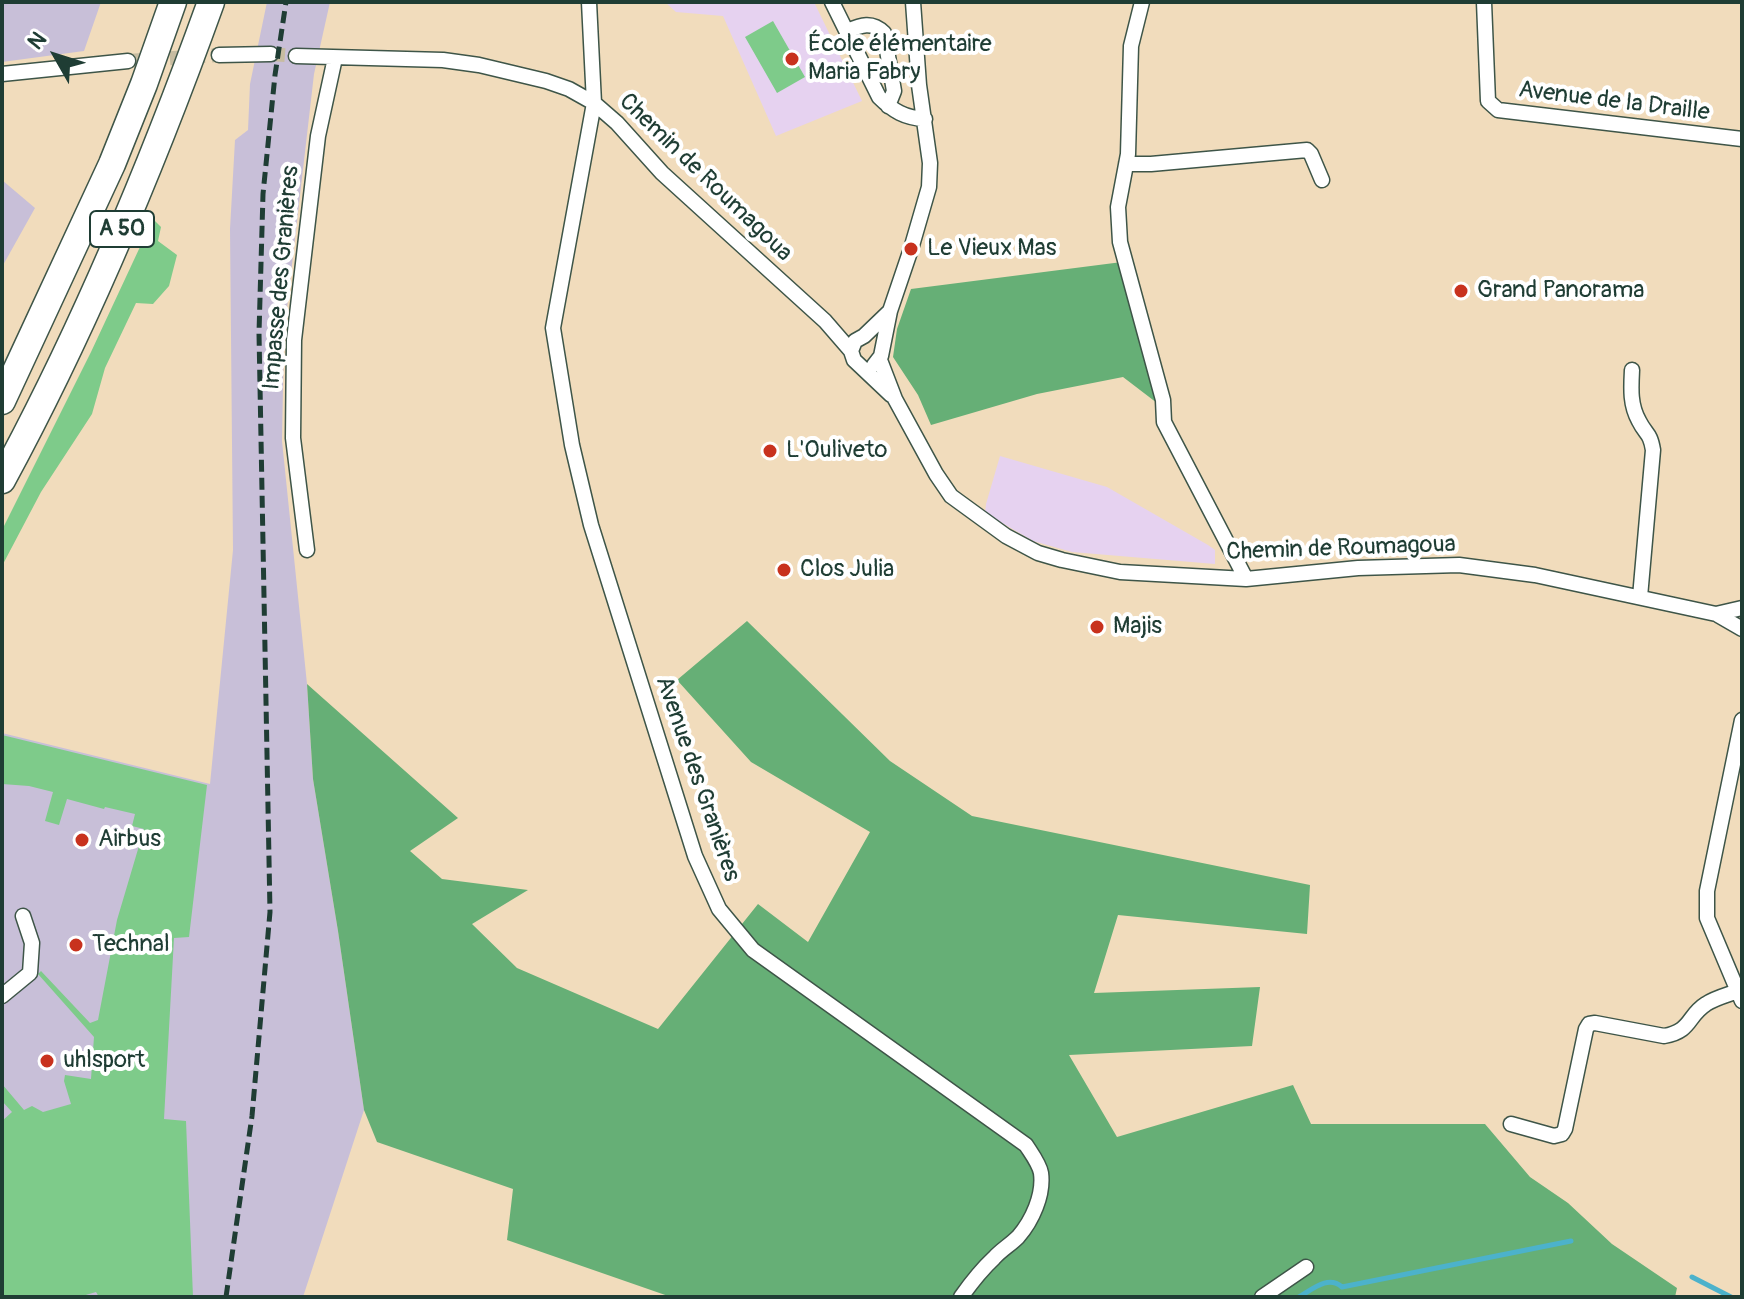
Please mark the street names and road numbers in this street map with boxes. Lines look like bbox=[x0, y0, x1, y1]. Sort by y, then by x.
street label: Avenue de la Draille bbox=[1517, 76, 1711, 128]
street label: Chemin de Roumagoua bbox=[612, 88, 798, 268]
street label: Impasse des Granières bbox=[258, 165, 306, 391]
road number: A 50 bbox=[90, 211, 154, 247]
street label: Chemin de Roumagoua bbox=[1226, 531, 1456, 567]
street label: Avenue des Granières bbox=[648, 673, 746, 885]

